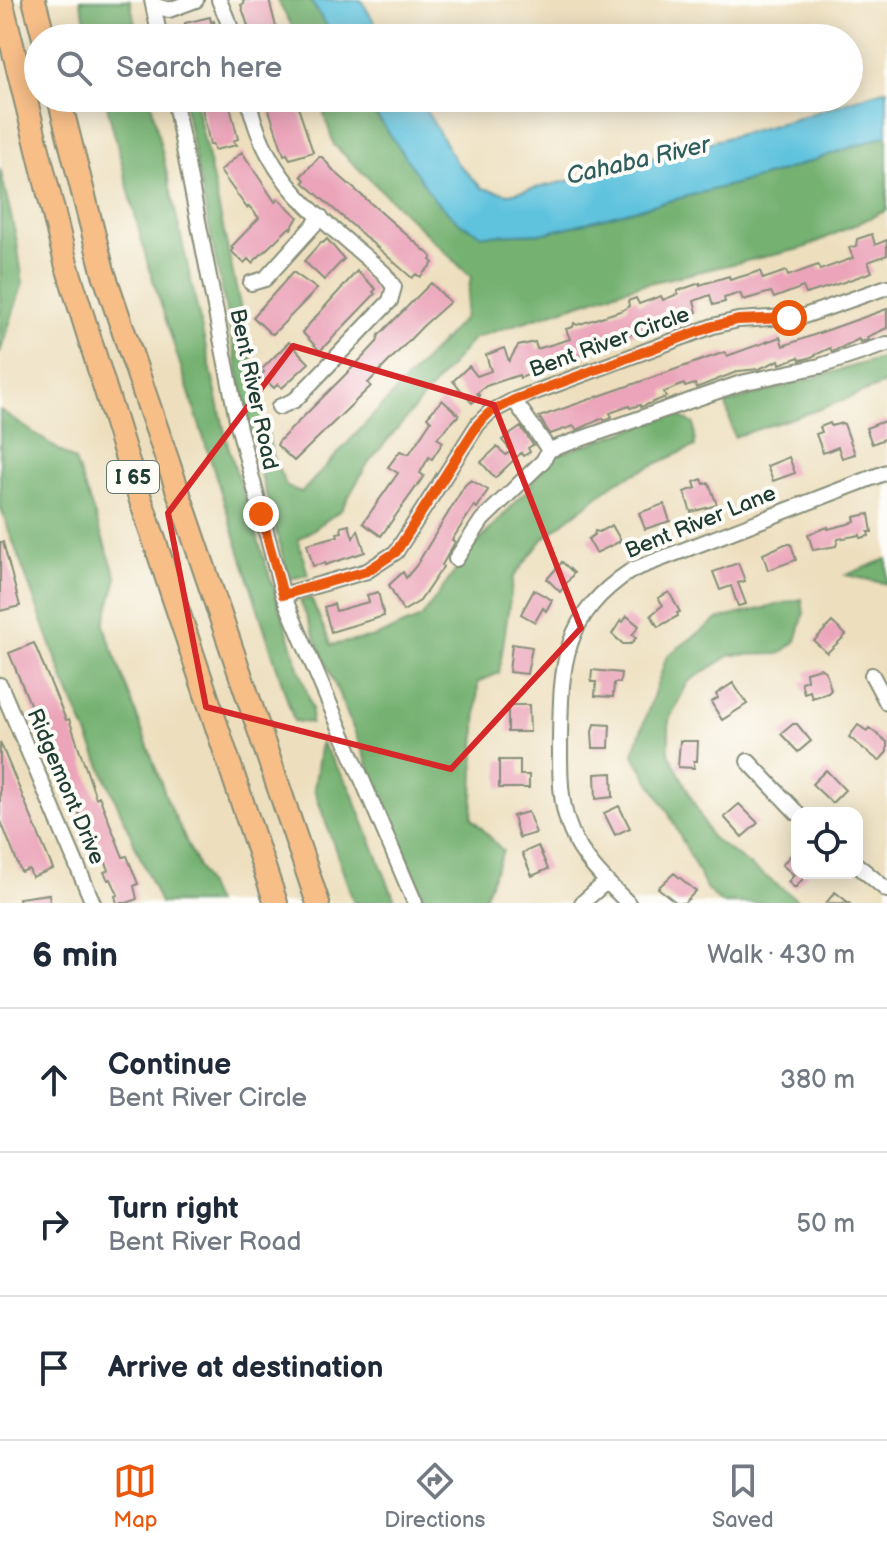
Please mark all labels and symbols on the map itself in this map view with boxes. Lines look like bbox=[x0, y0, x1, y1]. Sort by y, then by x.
water label: Cahaba River bbox=[564, 129, 715, 191]
route start bbox=[771, 300, 807, 336]
street label: Bent River Circle bbox=[526, 301, 693, 384]
street label: Bent River Road bbox=[223, 306, 284, 472]
road number: I 65 bbox=[107, 461, 159, 493]
street label: Bent River Lane bbox=[621, 480, 780, 565]
route end bbox=[243, 496, 279, 532]
street label: Ridgemont Drive bbox=[21, 705, 111, 869]

